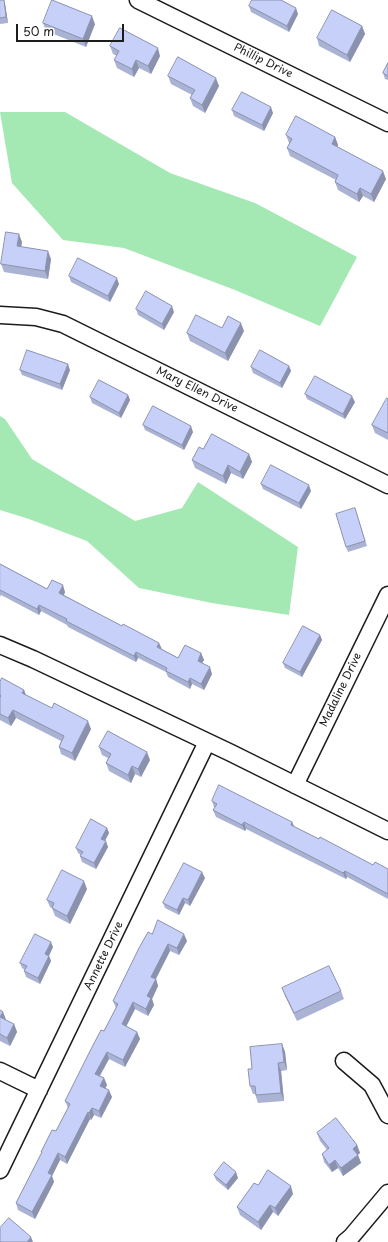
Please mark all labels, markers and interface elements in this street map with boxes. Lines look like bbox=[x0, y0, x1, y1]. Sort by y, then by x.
scale bar bbox=[18, 16, 126, 42]
text: 50 m bbox=[23, 22, 54, 40]
street label: Phillip Drive bbox=[231, 41, 295, 81]
street label: Mary Ellen Drive bbox=[154, 365, 240, 415]
street label: Madaline Drive bbox=[317, 651, 365, 729]
street label: Annette Drive bbox=[82, 920, 126, 992]

